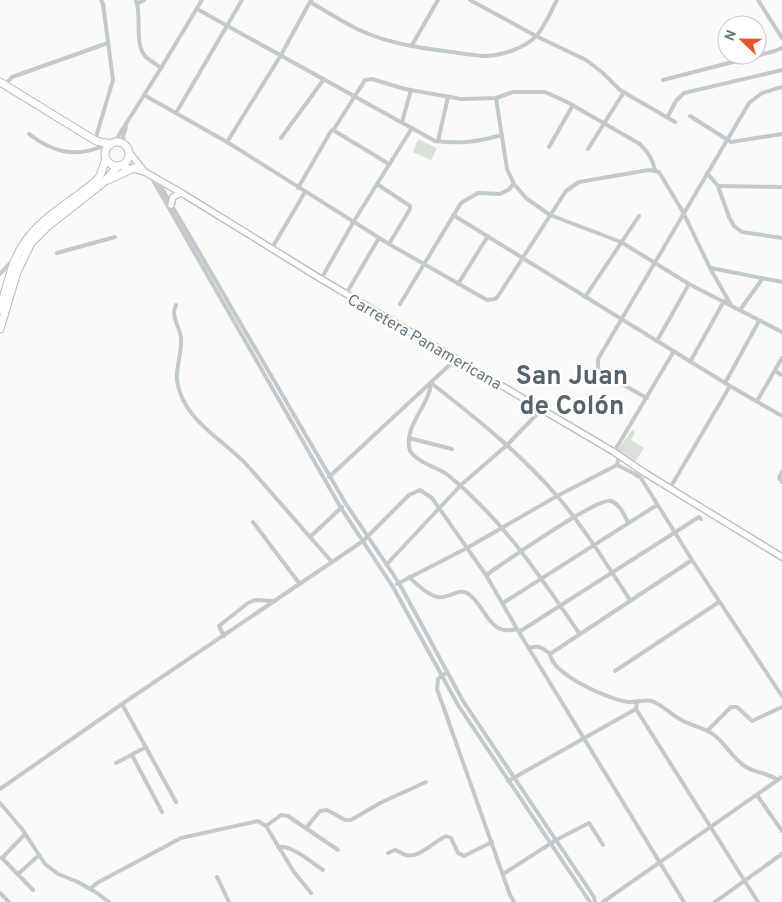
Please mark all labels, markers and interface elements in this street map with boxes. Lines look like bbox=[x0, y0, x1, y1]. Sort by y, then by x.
north arrow bbox=[717, 15, 767, 65]
text: N bbox=[722, 28, 741, 44]
street label: Carretera Panamericana bbox=[343, 290, 505, 395]
district label: San Juan de Colón bbox=[516, 361, 628, 424]

